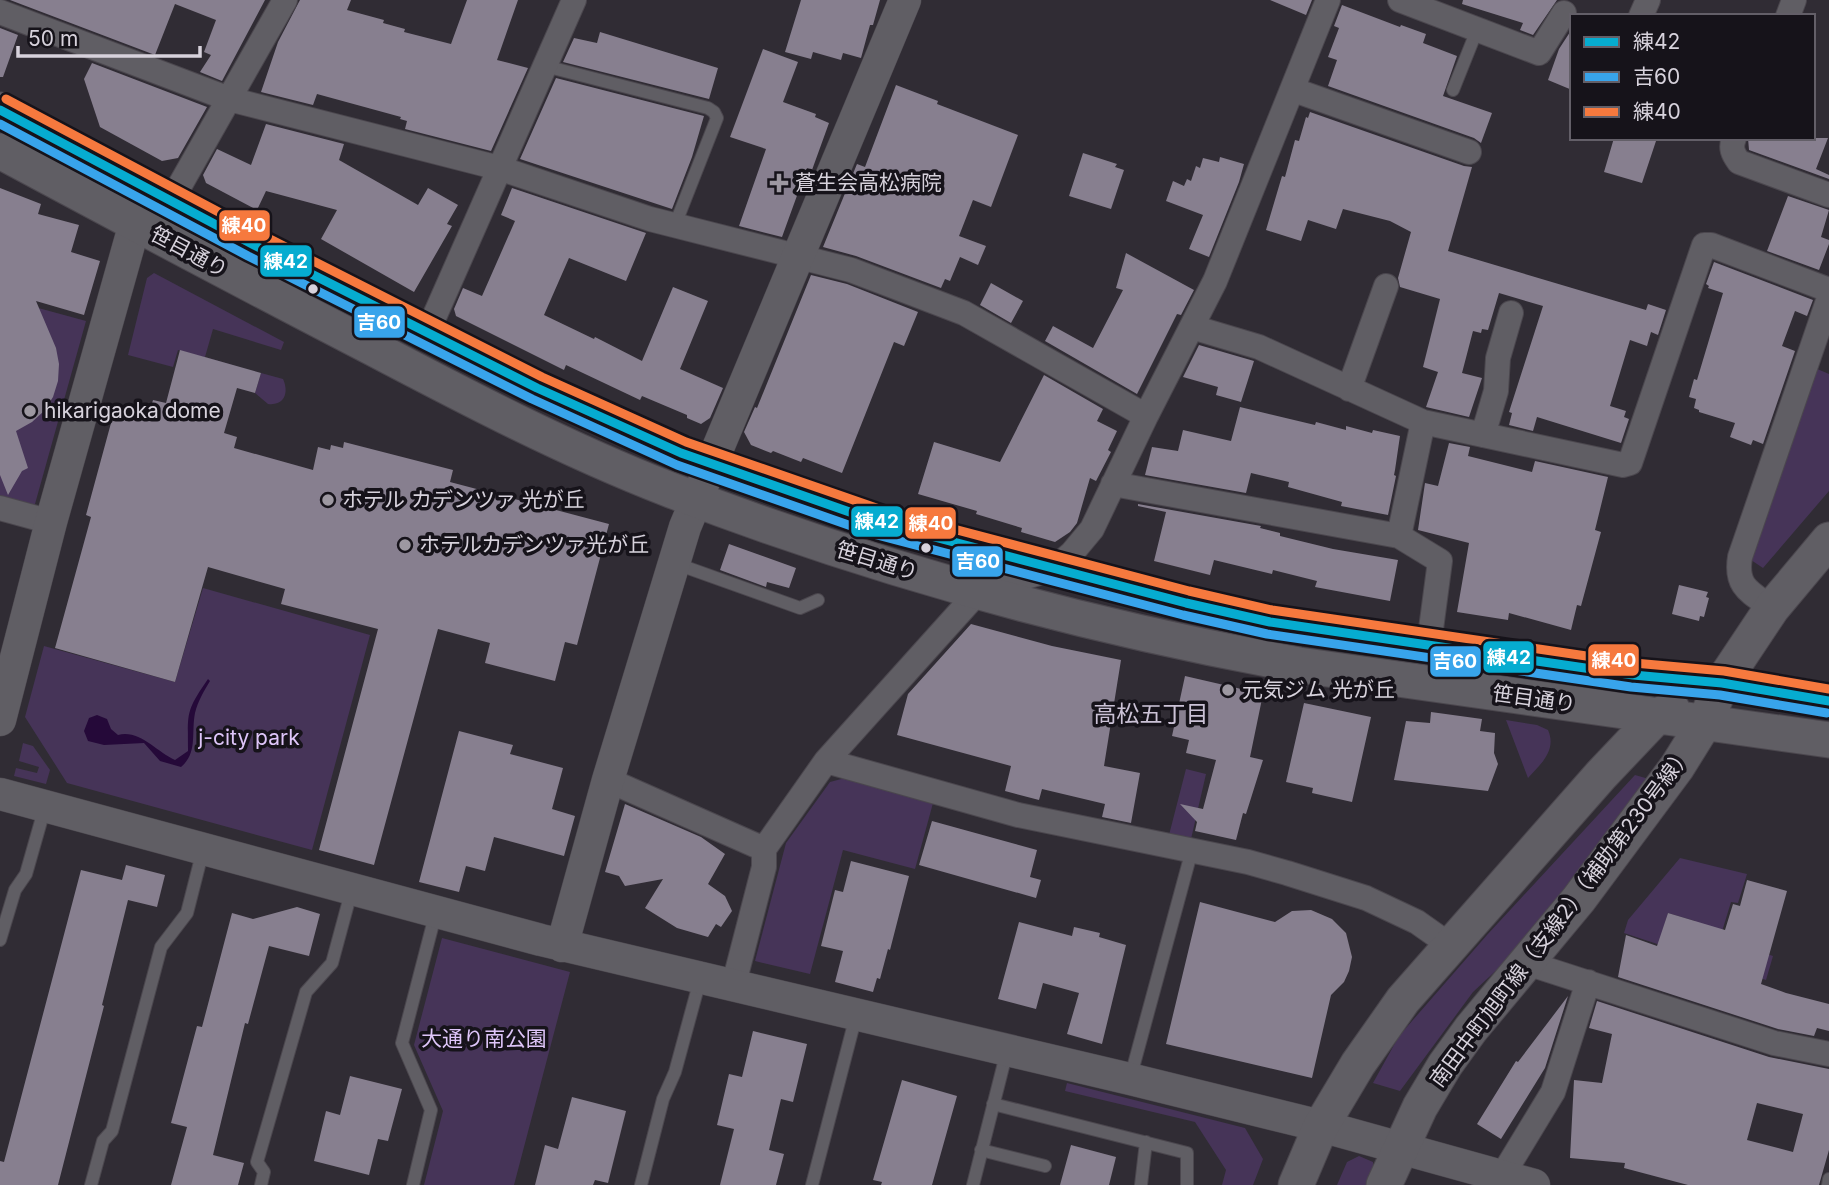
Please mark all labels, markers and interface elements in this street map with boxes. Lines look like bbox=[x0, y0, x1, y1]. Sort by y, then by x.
scale bar bbox=[18, 14, 200, 58]
legend bbox=[1570, 14, 1815, 140]
text: 50 m bbox=[28, 26, 78, 51]
text: 練42 bbox=[1633, 29, 1680, 54]
text: 吉60 bbox=[1633, 64, 1680, 89]
text: 練40 bbox=[1633, 99, 1681, 124]
place label: 蒼生会高松病院 bbox=[795, 170, 942, 195]
marker: 蒼生会高松病院 bbox=[769, 173, 789, 193]
line badge: 練40 bbox=[218, 209, 271, 242]
text: 練40 bbox=[222, 214, 266, 237]
street label: 笹目通り bbox=[146, 221, 232, 282]
line badge: 練42 bbox=[259, 244, 313, 278]
text: 練42 bbox=[264, 250, 308, 273]
unlabelled marker bbox=[306, 282, 320, 296]
line badge: 吉60 bbox=[353, 305, 406, 339]
text: 吉60 bbox=[357, 311, 401, 334]
place label: hikarigaoka dome bbox=[44, 398, 221, 423]
marker: hikarigaoka dome bbox=[22, 403, 38, 419]
place label: ホテル カデンツァ 光が丘 bbox=[342, 487, 585, 512]
marker: ホテル カデンツァ 光が丘 bbox=[320, 492, 336, 508]
line badge: 練42 bbox=[850, 505, 904, 538]
line badge: 練40 bbox=[904, 506, 957, 540]
text: 練42 bbox=[855, 510, 899, 533]
text: 練40 bbox=[909, 512, 953, 535]
place label: ホテルカデンツァ光が丘 bbox=[419, 532, 649, 557]
street label: 笹目通り bbox=[833, 536, 921, 585]
marker: ホテルカデンツァ光が丘 bbox=[397, 537, 413, 553]
unlabelled marker bbox=[919, 541, 933, 555]
line badge: 吉60 bbox=[951, 545, 1004, 578]
text: 吉60 bbox=[956, 550, 1000, 573]
line badge: 練42 bbox=[1482, 640, 1535, 674]
line badge: 練40 bbox=[1587, 643, 1640, 677]
line badge: 吉60 bbox=[1429, 645, 1482, 678]
text: 練42 bbox=[1487, 646, 1531, 669]
text: 練40 bbox=[1592, 649, 1636, 672]
text: 吉60 bbox=[1433, 650, 1477, 673]
place label: 元気ジム 光が丘 bbox=[1242, 677, 1395, 702]
street label: 笹目通り bbox=[1491, 680, 1577, 717]
marker: 元気ジム 光が丘 bbox=[1220, 682, 1236, 698]
district label: 高松五丁目 bbox=[1094, 700, 1209, 728]
park label: j-city park bbox=[197, 725, 300, 750]
street label: 南田中町旭町線（支線2）（補助第230号線） bbox=[1424, 742, 1697, 1092]
park label: 大通り南公園 bbox=[421, 1026, 547, 1051]

